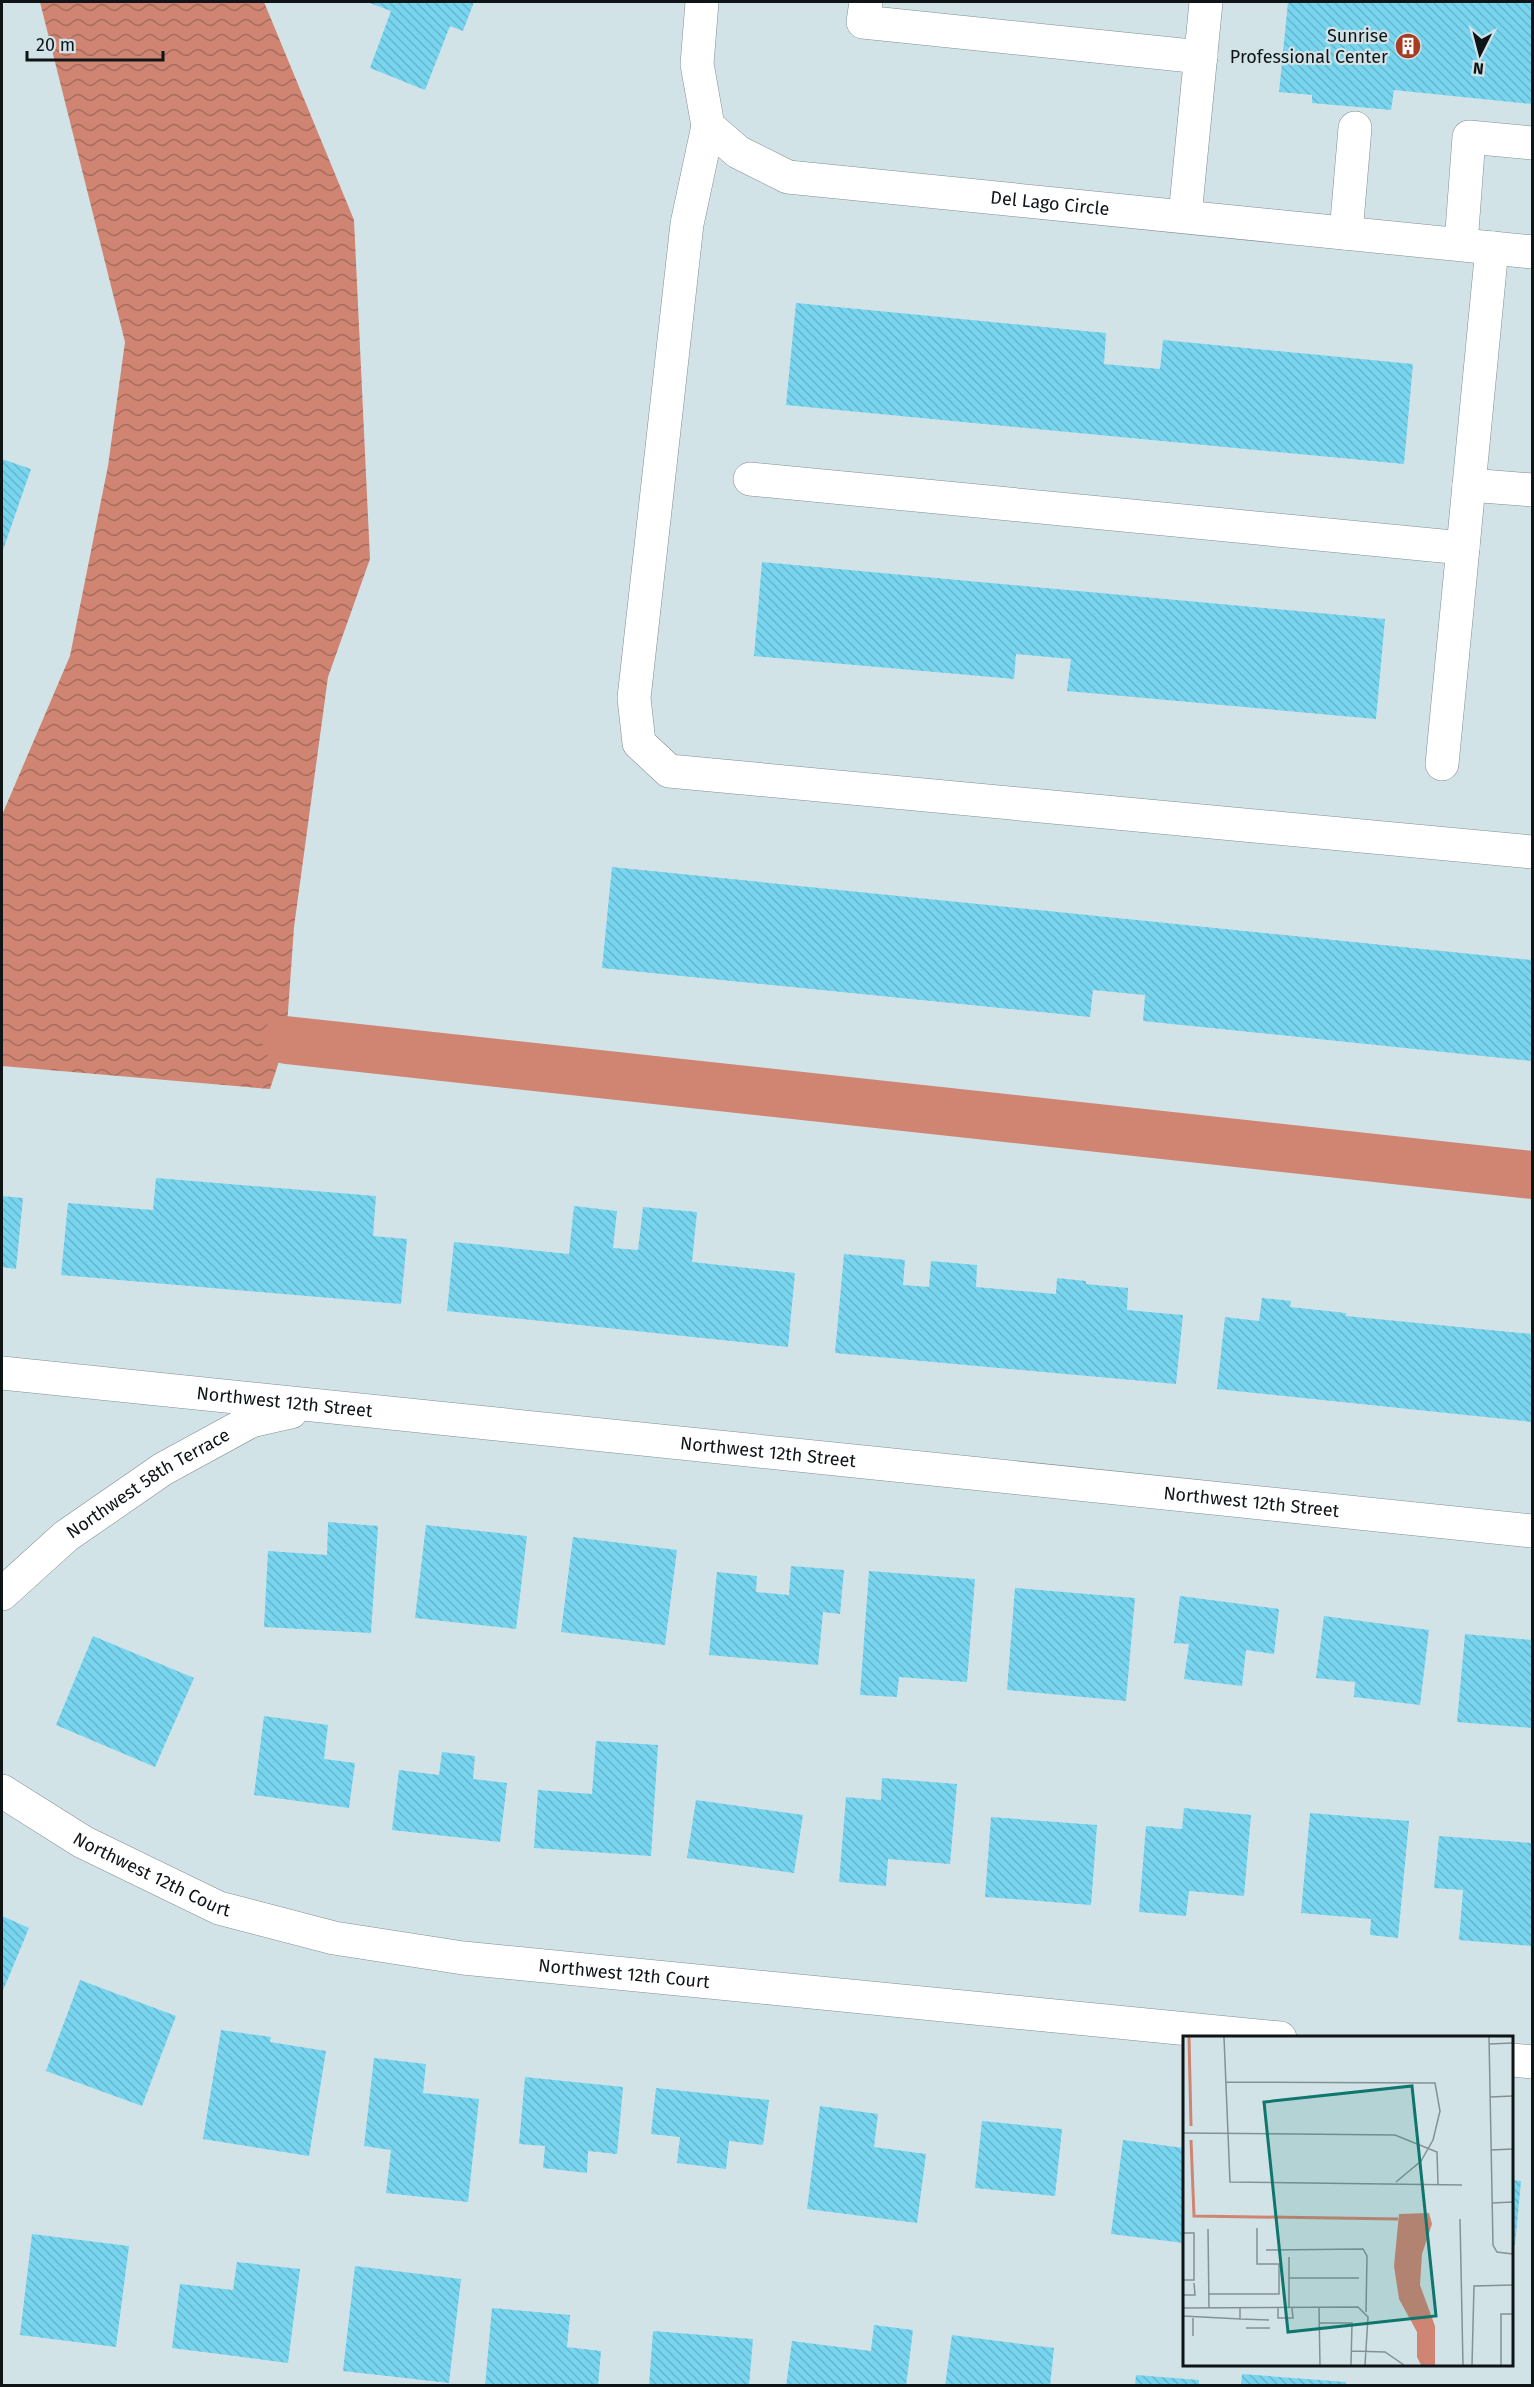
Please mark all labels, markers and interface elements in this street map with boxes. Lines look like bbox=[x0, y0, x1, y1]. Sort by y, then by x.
scale bar bbox=[27, 24, 164, 62]
north arrow bbox=[1450, 24, 1510, 84]
place label: Sunrise Professional Center bbox=[1230, 25, 1388, 68]
building icon: Sunrise Professional Center bbox=[1393, 31, 1423, 61]
text: 20 m bbox=[36, 34, 75, 56]
text: N bbox=[1472, 58, 1485, 78]
street label: Del Lago Circle bbox=[989, 186, 1110, 220]
street label: Northwest 12th Street bbox=[196, 1382, 374, 1422]
street label: Northwest 58th Terrace bbox=[62, 1424, 234, 1543]
street label: Northwest 12th Street bbox=[679, 1432, 857, 1472]
street label: Northwest 12th Street bbox=[1162, 1482, 1341, 1522]
street label: Northwest 12th Court bbox=[69, 1828, 233, 1922]
street label: Northwest 12th Court bbox=[537, 1954, 711, 1993]
inset map bbox=[1183, 2036, 1513, 2366]

